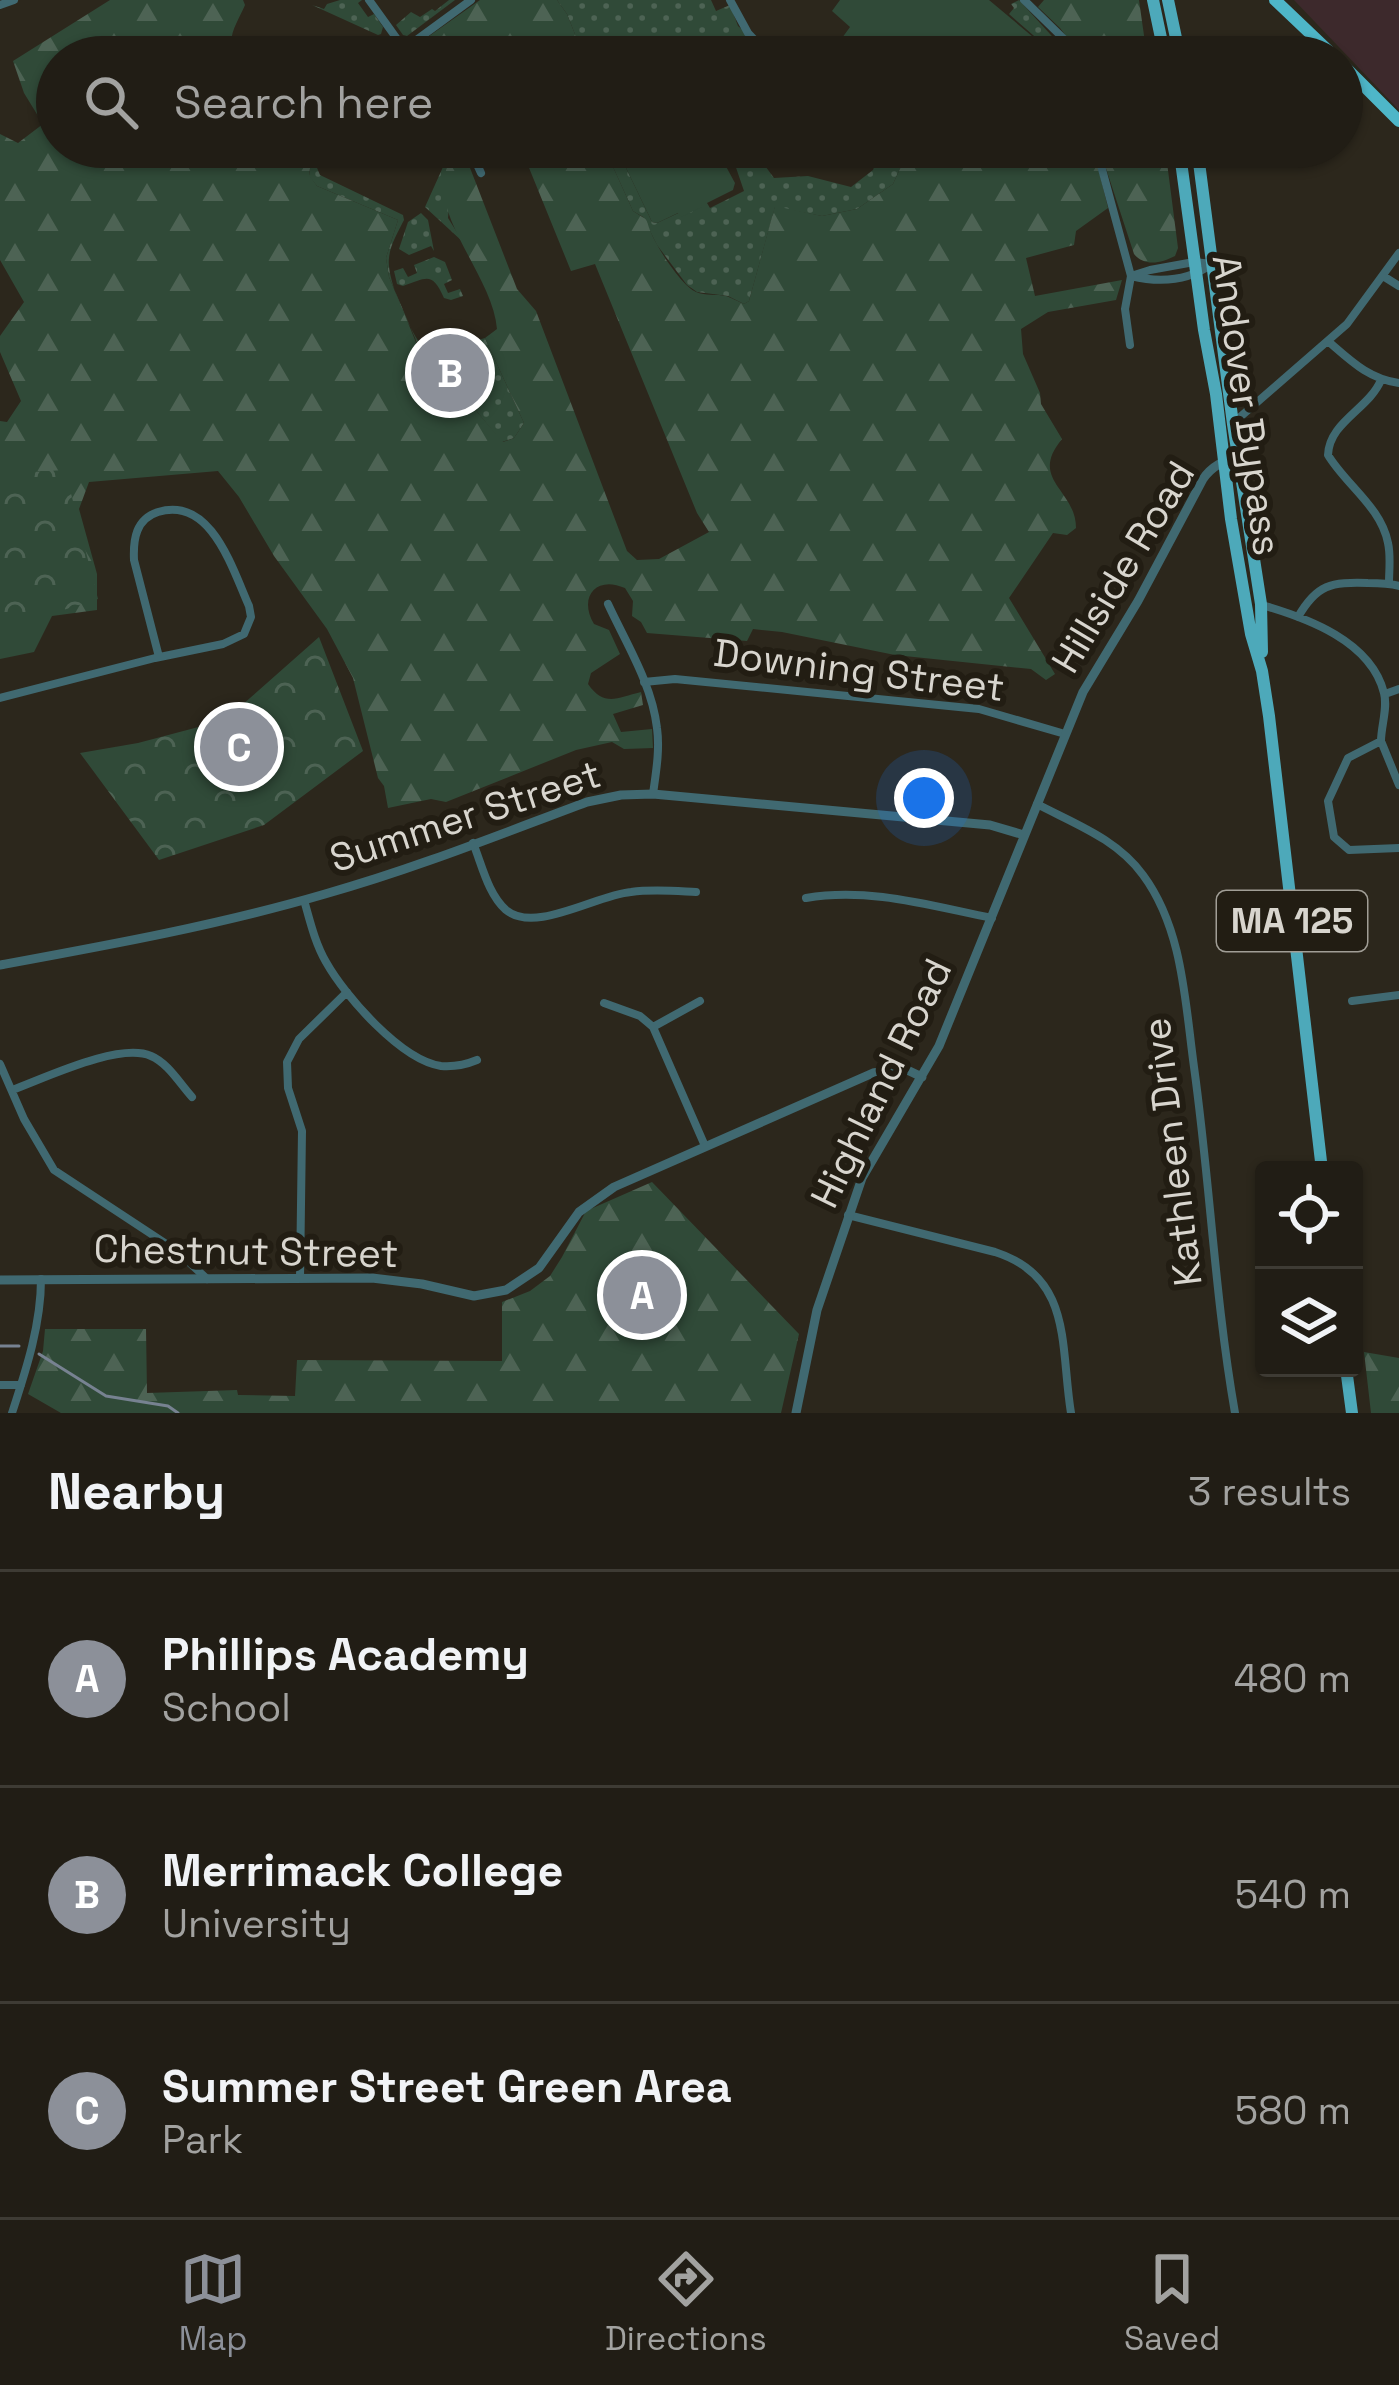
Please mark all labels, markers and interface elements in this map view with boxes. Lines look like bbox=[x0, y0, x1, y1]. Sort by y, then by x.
search box bbox=[36, 36, 1363, 168]
icon: search bbox=[78, 69, 144, 135]
text: Search here bbox=[174, 74, 433, 131]
street label: Andover Bypass bbox=[1202, 252, 1292, 558]
pin: B bbox=[411, 328, 489, 418]
street label: Hillside Road bbox=[1041, 452, 1205, 682]
street label: Downing Street bbox=[711, 628, 1007, 712]
pin: C bbox=[200, 702, 278, 792]
street label: Summer Street bbox=[323, 749, 607, 883]
your location bbox=[894, 768, 954, 828]
road number: MA 125 bbox=[1217, 891, 1367, 951]
street label: Highland Road bbox=[800, 951, 962, 1215]
street label: Kathleen Drive bbox=[1131, 1015, 1213, 1289]
map controls bbox=[1255, 1161, 1363, 1377]
button: locate bbox=[1255, 1161, 1363, 1269]
street label: Chestnut Street bbox=[93, 1224, 399, 1278]
pin: A bbox=[603, 1250, 681, 1340]
button: layers bbox=[1255, 1269, 1363, 1377]
text: Nearby bbox=[48, 1459, 225, 1524]
text: 3 results bbox=[1188, 1467, 1351, 1516]
text: Phillips Academy bbox=[162, 1626, 529, 1683]
text: A bbox=[75, 1654, 99, 1703]
text: 480 m bbox=[1234, 1654, 1351, 1703]
text: School bbox=[162, 1683, 291, 1732]
text: Merrimack College bbox=[162, 1842, 564, 1899]
text: B bbox=[74, 1870, 100, 1919]
text: 540 m bbox=[1235, 1870, 1351, 1919]
text: University bbox=[162, 1899, 351, 1948]
text: Summer Street Green Area bbox=[162, 2058, 732, 2115]
text: C bbox=[74, 2086, 100, 2135]
text: 580 m bbox=[1235, 2086, 1351, 2135]
text: Park bbox=[162, 2115, 243, 2164]
tab: Map bbox=[179, 2246, 247, 2360]
tab: Directions bbox=[605, 2246, 767, 2360]
tab: Saved bbox=[1124, 2246, 1220, 2360]

